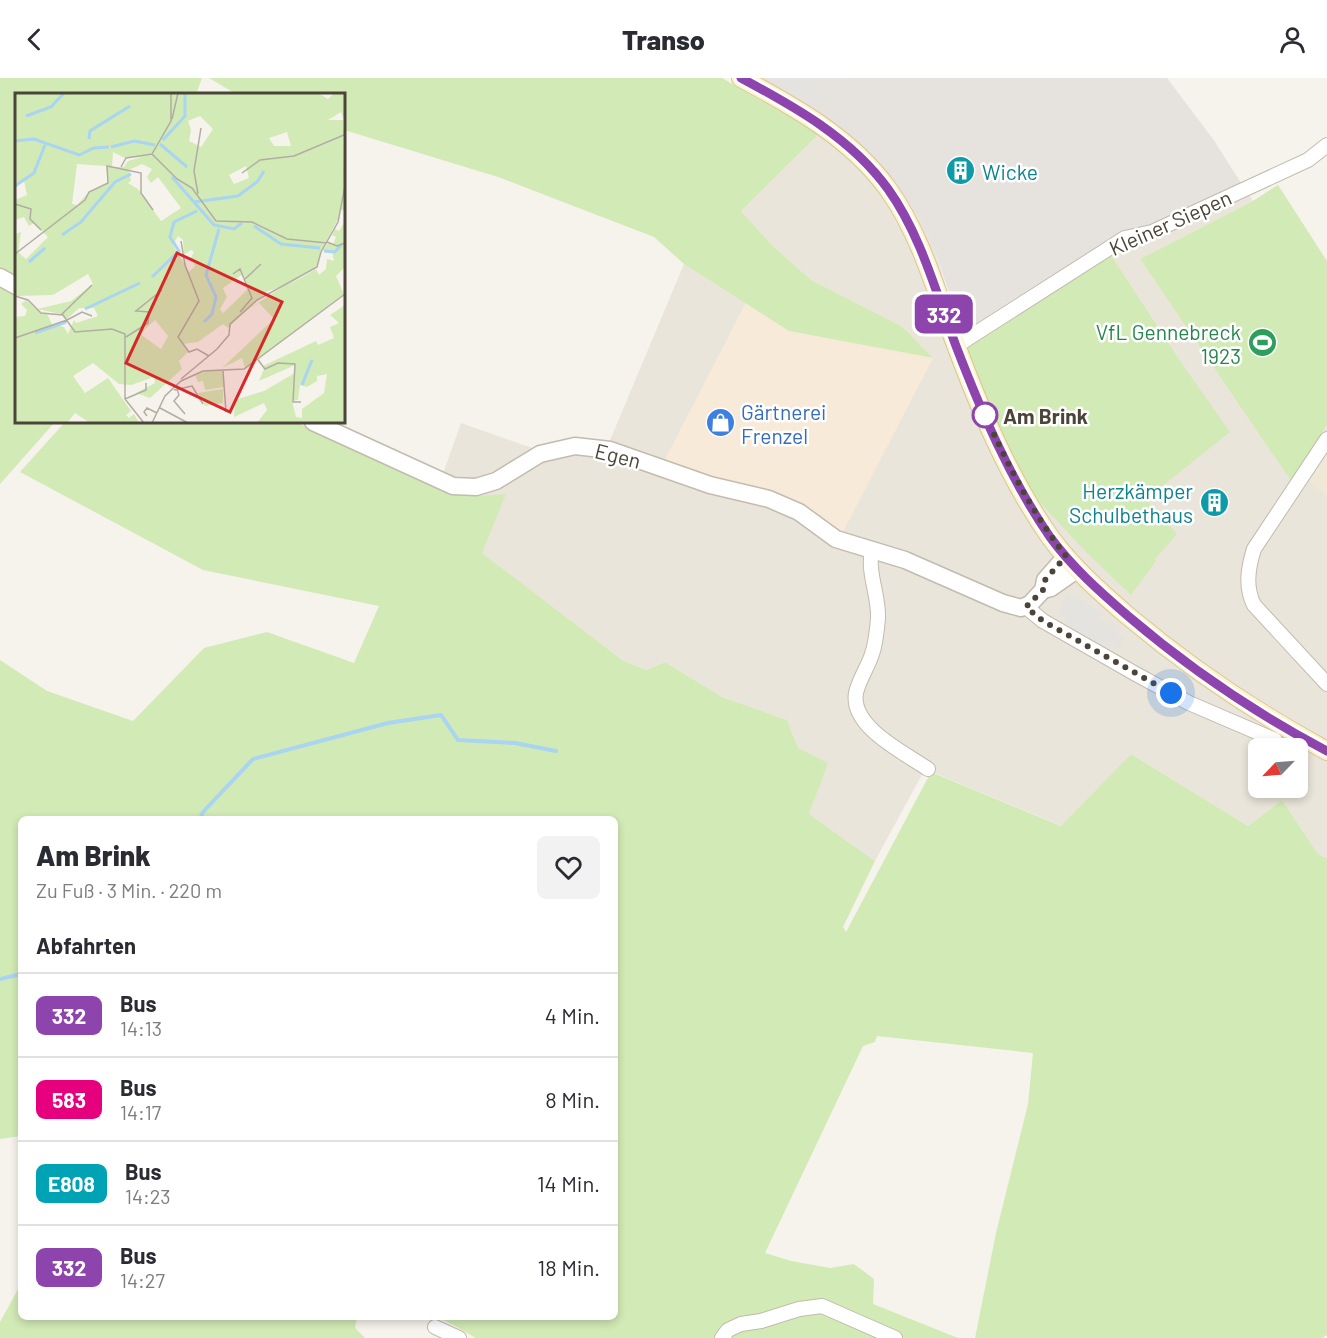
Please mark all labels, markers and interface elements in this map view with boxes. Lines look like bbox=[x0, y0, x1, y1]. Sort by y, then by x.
icon: back bbox=[18, 23, 51, 56]
text: Transo bbox=[622, 23, 705, 55]
icon: person bbox=[1276, 23, 1309, 56]
inset map bbox=[15, 93, 345, 423]
building icon: Wicke bbox=[945, 155, 977, 187]
place label: Wicke bbox=[982, 159, 1038, 184]
street label: Kleiner Siepen bbox=[1105, 184, 1235, 260]
line badge: 332 bbox=[910, 294, 978, 334]
text: 332 bbox=[927, 302, 961, 327]
place label: VfL Gennebreck 1923 bbox=[1096, 319, 1241, 368]
sports icon: VfL Gennebreck 1923 bbox=[1246, 327, 1278, 359]
place label: Gärtnerei Frenzel bbox=[741, 399, 826, 448]
marker: Am Brink bbox=[972, 402, 998, 428]
place label: Am Brink bbox=[1003, 403, 1088, 428]
shop icon: Gärtnerei Frenzel bbox=[704, 407, 736, 439]
street label: Egen bbox=[592, 437, 644, 473]
place label: Herzkämper Schulbethaus bbox=[1069, 478, 1193, 527]
building icon: Herzkämper Schulbethaus bbox=[1198, 486, 1230, 518]
your location bbox=[1156, 678, 1186, 708]
north arrow bbox=[1248, 738, 1308, 798]
map controls bbox=[1248, 738, 1308, 798]
button: heart bbox=[537, 836, 600, 899]
text: Am Brink bbox=[36, 838, 151, 872]
text: Zu Fuß · 3 Min. · 220 m bbox=[36, 878, 222, 902]
text: Abfahrten bbox=[36, 932, 136, 958]
text: Bus bbox=[120, 990, 157, 1016]
text: 4 Min. bbox=[545, 1002, 600, 1028]
text: 332 bbox=[52, 1003, 86, 1028]
text: 14:13 bbox=[120, 1016, 162, 1040]
text: Bus bbox=[120, 1074, 157, 1100]
text: 8 Min. bbox=[545, 1086, 600, 1112]
text: 583 bbox=[52, 1087, 86, 1112]
text: 14:17 bbox=[120, 1100, 161, 1124]
text: Bus bbox=[125, 1158, 162, 1184]
text: 14 Min. bbox=[537, 1170, 600, 1196]
text: E808 bbox=[48, 1171, 95, 1196]
text: 14:23 bbox=[125, 1184, 171, 1208]
text: Bus bbox=[120, 1242, 157, 1268]
text: 18 Min. bbox=[538, 1254, 600, 1280]
text: 332 bbox=[52, 1255, 86, 1280]
text: 14:27 bbox=[120, 1268, 165, 1292]

